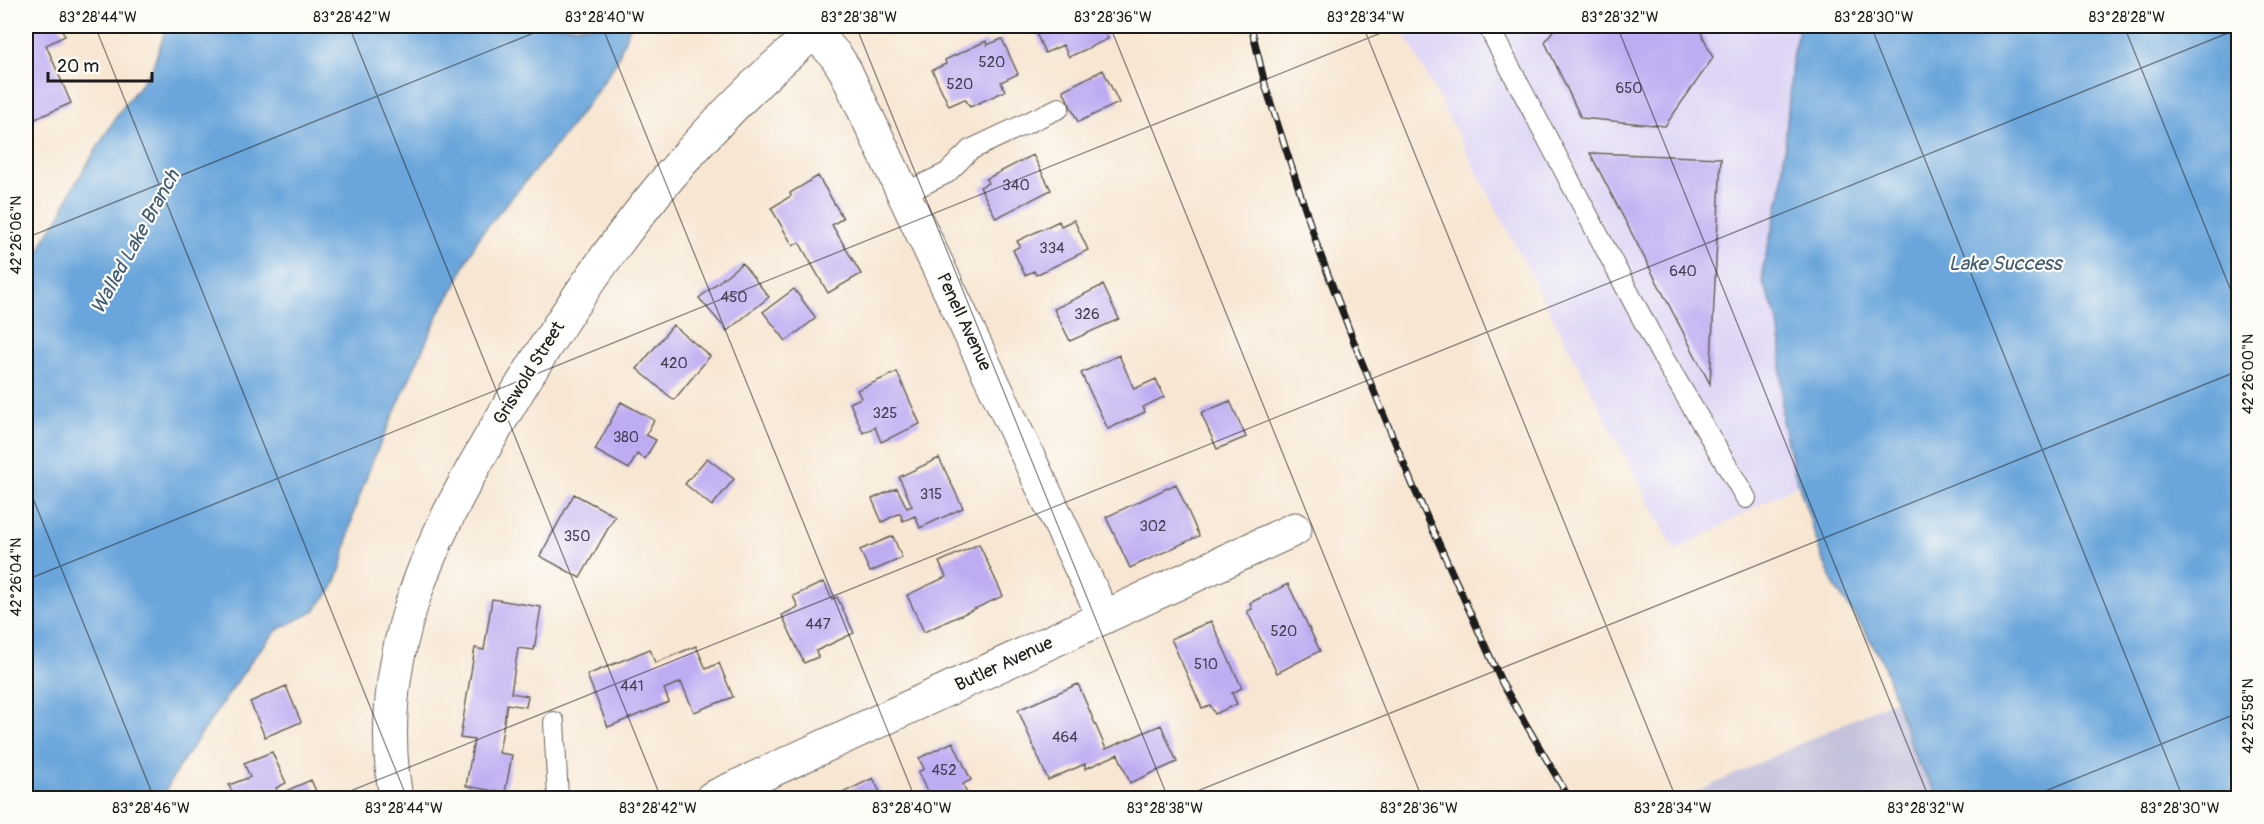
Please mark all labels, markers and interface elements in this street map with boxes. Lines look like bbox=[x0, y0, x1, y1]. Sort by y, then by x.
text: 83°28'44"W bbox=[59, 8, 137, 27]
text: 83°28'42"W bbox=[313, 8, 391, 27]
text: 83°28'40"W bbox=[565, 8, 645, 27]
text: 83°28'38"W bbox=[821, 8, 897, 27]
text: 83°28'36"W bbox=[1074, 8, 1152, 27]
text: 83°28'34"W bbox=[1327, 8, 1405, 27]
text: 83°28'32"W bbox=[1581, 8, 1659, 27]
text: 83°28'30"W bbox=[1835, 8, 1914, 27]
text: 83°28'28"W bbox=[2089, 8, 2165, 27]
scale bar bbox=[48, 45, 152, 83]
house number: 520 bbox=[979, 53, 1005, 72]
text: 20 m bbox=[57, 55, 99, 78]
house number: 520 bbox=[947, 75, 973, 94]
house number: 650 bbox=[1615, 79, 1643, 98]
water label: Walled Lake Branch bbox=[85, 164, 186, 318]
house number: 340 bbox=[1002, 176, 1030, 195]
text: 42°26'06"N bbox=[7, 196, 26, 274]
house number: 334 bbox=[1039, 239, 1065, 258]
water label: Lake Success bbox=[1949, 251, 2064, 276]
house number: 640 bbox=[1669, 262, 1697, 281]
street label: Penell Avenue bbox=[931, 269, 997, 375]
house number: 450 bbox=[720, 288, 748, 307]
house number: 326 bbox=[1074, 305, 1100, 324]
street label: Griswold Street bbox=[488, 317, 570, 429]
text: 42°26'00"N bbox=[2239, 334, 2258, 414]
house number: 420 bbox=[660, 354, 688, 373]
house number: 325 bbox=[873, 404, 897, 423]
house number: 380 bbox=[613, 428, 639, 447]
house number: 315 bbox=[920, 485, 942, 504]
house number: 302 bbox=[1139, 517, 1167, 536]
house number: 350 bbox=[564, 527, 590, 546]
text: 42°26'04"N bbox=[7, 538, 26, 616]
house number: 447 bbox=[805, 615, 831, 634]
house number: 520 bbox=[1271, 622, 1297, 641]
street label: Butler Avenue bbox=[951, 631, 1057, 697]
house number: 510 bbox=[1194, 655, 1218, 674]
house number: 441 bbox=[620, 677, 644, 696]
text: 42°25'58"N bbox=[2239, 678, 2258, 754]
house number: 464 bbox=[1052, 728, 1078, 747]
house number: 452 bbox=[931, 761, 957, 780]
text: 83°28'46"W bbox=[112, 799, 190, 818]
text: 83°28'44"W bbox=[365, 799, 443, 818]
text: 83°28'42"W bbox=[619, 799, 697, 818]
text: 83°28'40"W bbox=[872, 799, 952, 818]
text: 83°28'38"W bbox=[1127, 799, 1203, 818]
text: 83°28'36"W bbox=[1380, 799, 1458, 818]
text: 83°28'34"W bbox=[1634, 799, 1712, 818]
text: 83°28'32"W bbox=[1887, 799, 1965, 818]
text: 83°28'30"W bbox=[2141, 799, 2220, 818]

